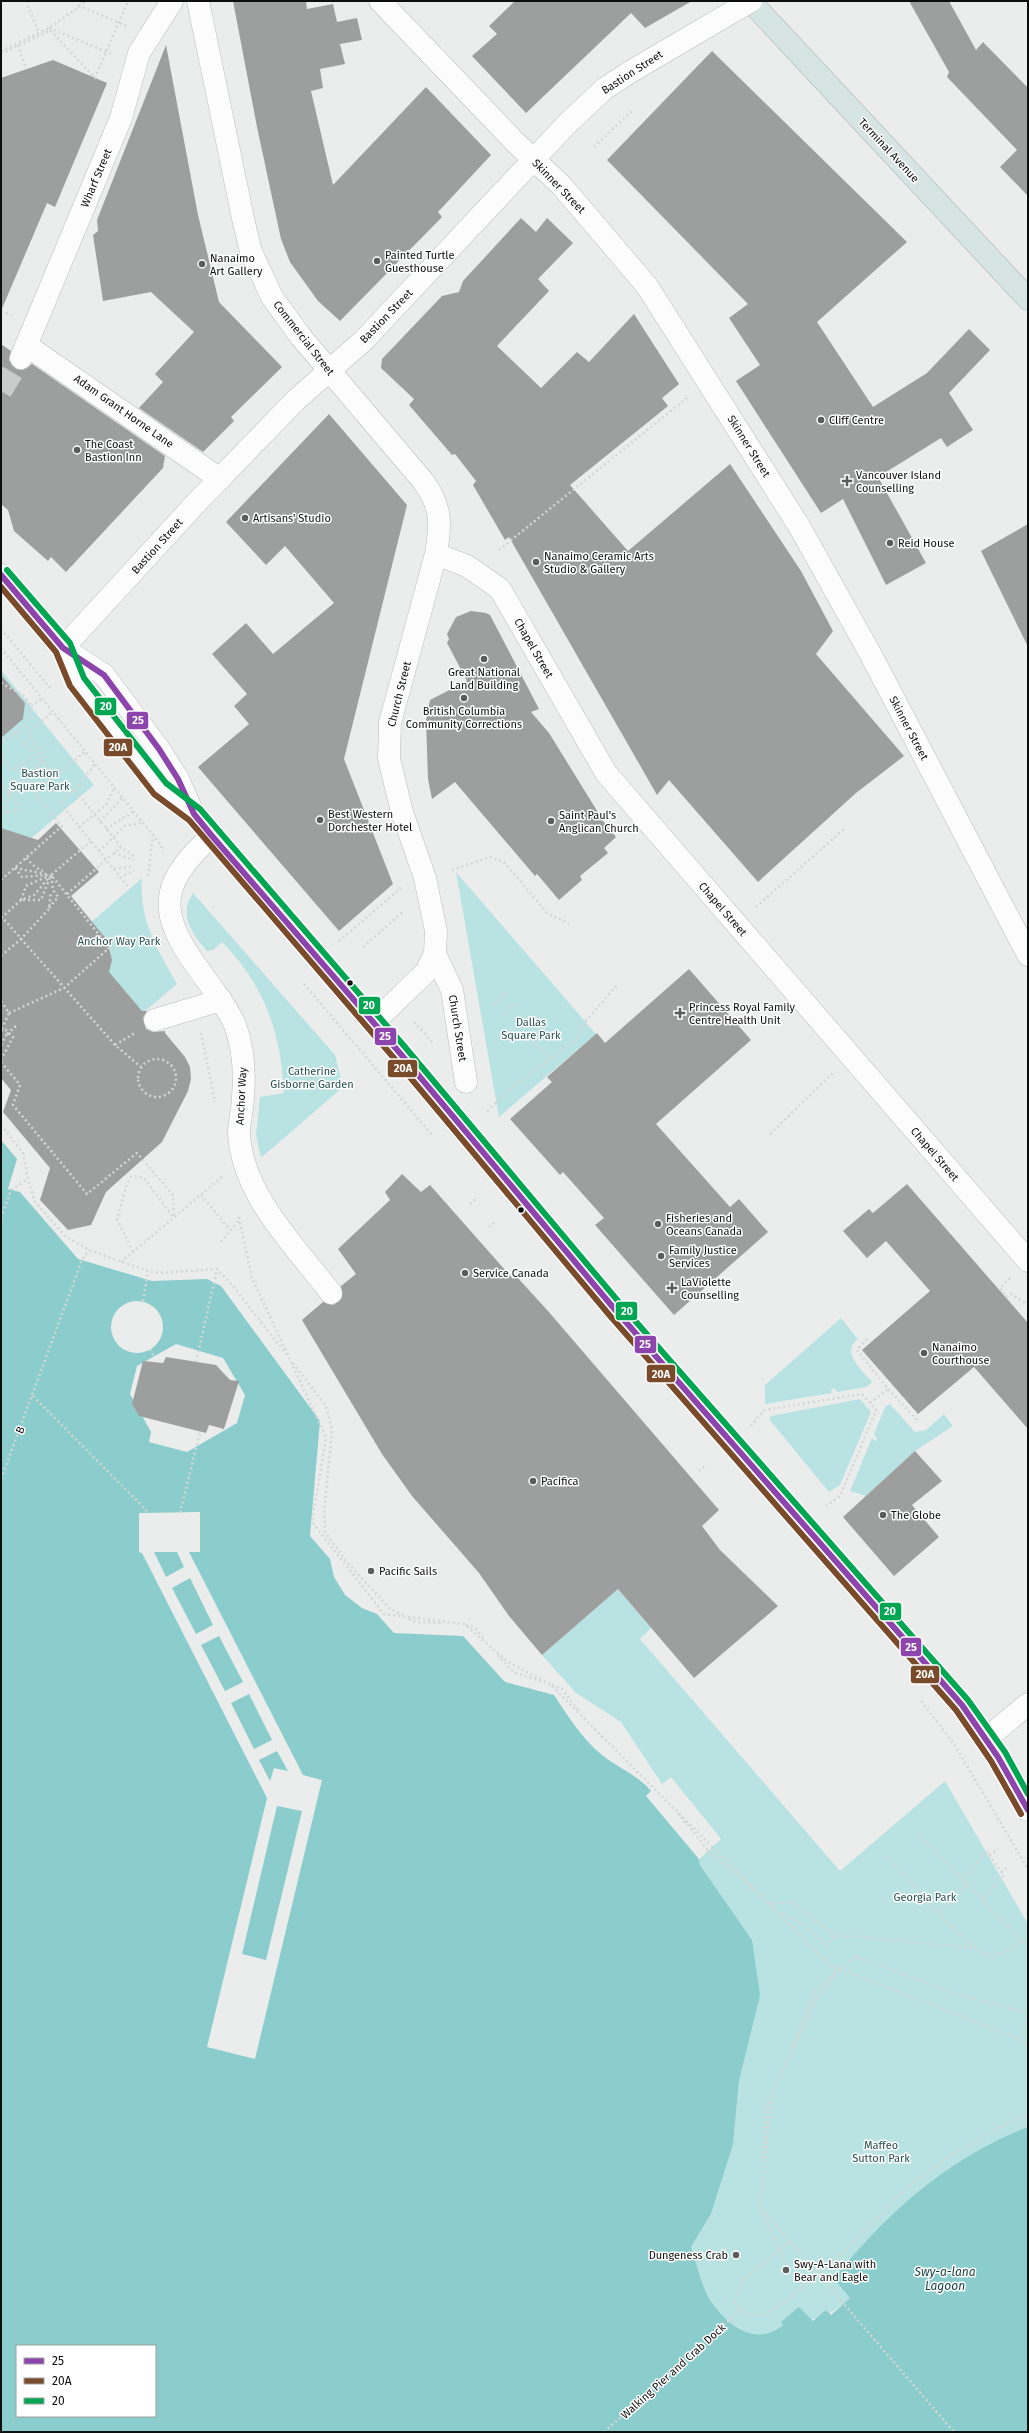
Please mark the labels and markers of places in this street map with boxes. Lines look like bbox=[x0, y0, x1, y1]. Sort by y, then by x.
place label: Painted Turtle Guesthouse bbox=[385, 249, 455, 275]
place label: Nanaimo Art Gallery bbox=[210, 252, 263, 278]
marker: Painted Turtle Guesthouse bbox=[372, 256, 382, 266]
marker: Nanaimo Art Gallery bbox=[197, 259, 207, 269]
place label: Cliff Centre bbox=[829, 414, 884, 427]
marker: Cliff Centre bbox=[816, 415, 826, 425]
place label: The Coast Bastion Inn bbox=[85, 438, 142, 464]
marker: The Coast Bastion Inn bbox=[72, 445, 82, 455]
place label: Vancouver Island Counselling bbox=[856, 469, 941, 495]
marker: Vancouver Island Counselling bbox=[841, 475, 853, 487]
place label: Artisans' Studio bbox=[253, 512, 331, 525]
marker: Artisans' Studio bbox=[240, 513, 250, 523]
place label: Reid House bbox=[898, 537, 955, 550]
marker: Reid House bbox=[885, 538, 895, 548]
place label: Nanaimo Ceramic Arts Studio & Gallery bbox=[544, 550, 654, 576]
marker: Nanaimo Ceramic Arts Studio & Gallery bbox=[531, 557, 541, 567]
marker: Great National Land Building bbox=[479, 654, 489, 664]
place label: Great National Land Building bbox=[448, 666, 520, 692]
marker: British Columbia Community Corrections bbox=[459, 693, 469, 703]
place label: British Columbia Community Corrections bbox=[406, 705, 522, 731]
place label: Best Western Dorchester Hotel bbox=[328, 808, 412, 834]
place label: Saint Paul's Anglican Church bbox=[559, 809, 639, 835]
marker: Best Western Dorchester Hotel bbox=[315, 815, 325, 825]
marker: Saint Paul's Anglican Church bbox=[546, 816, 556, 826]
unlabelled marker bbox=[345, 978, 355, 988]
place label: Princess Royal Family Centre Health Unit bbox=[689, 1001, 796, 1027]
marker: Princess Royal Family Centre Health Unit bbox=[674, 1007, 686, 1019]
unlabelled marker bbox=[516, 1205, 526, 1215]
place label: Fisheries and Oceans Canada bbox=[666, 1212, 742, 1238]
marker: Fisheries and Oceans Canada bbox=[653, 1219, 663, 1229]
place label: Family Justice Services bbox=[669, 1244, 737, 1270]
marker: Family Justice Services bbox=[656, 1251, 666, 1261]
place label: Service Canada bbox=[473, 1267, 549, 1280]
marker: Service Canada bbox=[460, 1268, 470, 1278]
place label: LaViolette Counselling bbox=[681, 1276, 739, 1302]
marker: LaViolette Counselling bbox=[666, 1282, 678, 1294]
place label: Nanaimo Courthouse bbox=[932, 1341, 989, 1367]
marker: Nanaimo Courthouse bbox=[919, 1348, 929, 1358]
place label: Pacifica bbox=[541, 1475, 579, 1488]
marker: Pacifica bbox=[528, 1476, 538, 1486]
place label: The Globe bbox=[891, 1509, 941, 1522]
marker: The Globe bbox=[878, 1510, 888, 1520]
place label: Pacific Sails bbox=[379, 1565, 437, 1578]
marker: Pacific Sails bbox=[366, 1566, 376, 1576]
place label: Dungeness Crab bbox=[649, 2249, 728, 2262]
marker: Dungeness Crab bbox=[731, 2250, 741, 2260]
place label: Swy-A-Lana with Bear and Eagle bbox=[794, 2258, 876, 2284]
marker: Swy-A-Lana with Bear and Eagle bbox=[781, 2265, 791, 2275]

